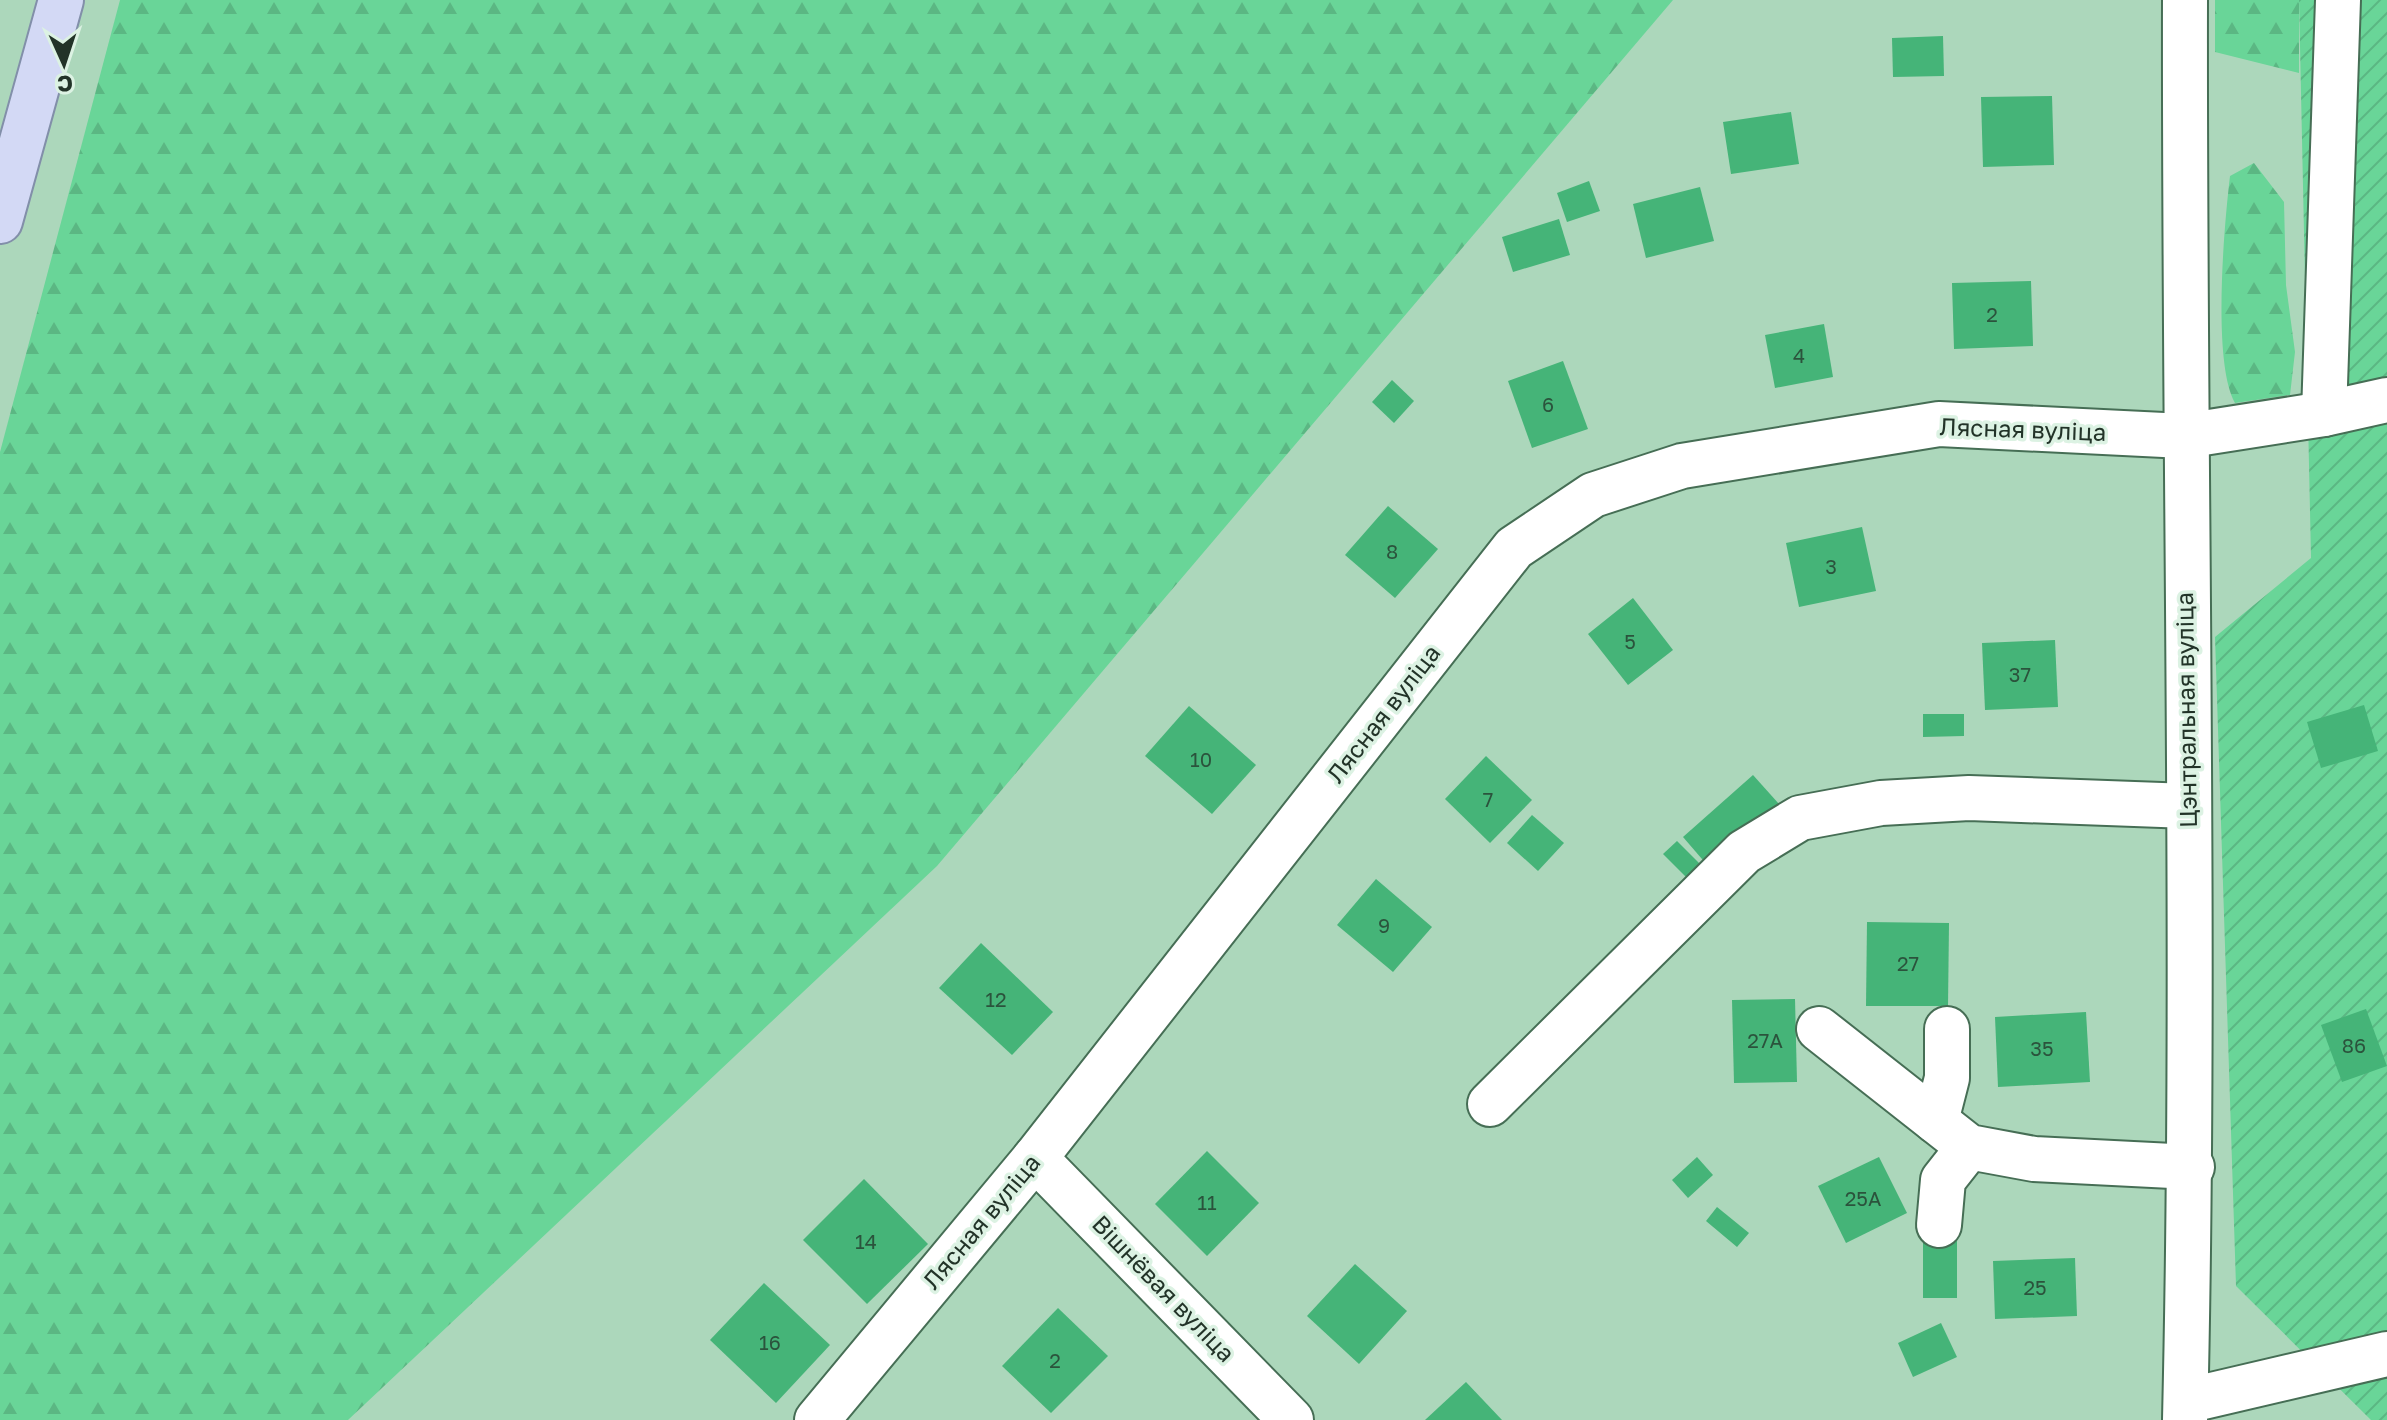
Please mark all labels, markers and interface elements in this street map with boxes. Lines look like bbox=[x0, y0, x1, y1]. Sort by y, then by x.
north arrow bbox=[24, 24, 104, 104]
text: С bbox=[57, 71, 74, 98]
house number: 2 bbox=[1986, 302, 1998, 326]
house number: 4 bbox=[1793, 343, 1805, 367]
house number: 6 bbox=[1542, 392, 1554, 416]
street label: Лясная вуліца bbox=[1939, 411, 2107, 446]
house number: 8 bbox=[1386, 539, 1398, 563]
house number: 3 bbox=[1825, 554, 1837, 578]
street label: Цэнтральная вуліца bbox=[2169, 592, 2202, 828]
house number: 5 bbox=[1624, 629, 1636, 653]
street label: Лясная вуліца bbox=[1320, 638, 1446, 788]
house number: 37 bbox=[2009, 662, 2031, 686]
house number: 10 bbox=[1190, 747, 1212, 771]
house number: 7 bbox=[1483, 787, 1493, 811]
house number: 9 bbox=[1378, 913, 1390, 937]
house number: 27 bbox=[1897, 951, 1919, 975]
house number: 12 bbox=[985, 987, 1007, 1011]
house number: 27А bbox=[1747, 1028, 1783, 1052]
house number: 86 bbox=[2342, 1033, 2366, 1057]
house number: 35 bbox=[2030, 1036, 2054, 1060]
street label: Лясная вуліца bbox=[916, 1148, 1046, 1294]
house number: 25А bbox=[1845, 1186, 1881, 1210]
house number: 11 bbox=[1197, 1190, 1217, 1214]
street label: Вішнёвая вуліца bbox=[1087, 1209, 1241, 1367]
house number: 14 bbox=[855, 1229, 877, 1253]
house number: 25 bbox=[2023, 1275, 2047, 1299]
house number: 16 bbox=[759, 1330, 781, 1354]
house number: 2 bbox=[1049, 1348, 1061, 1372]

